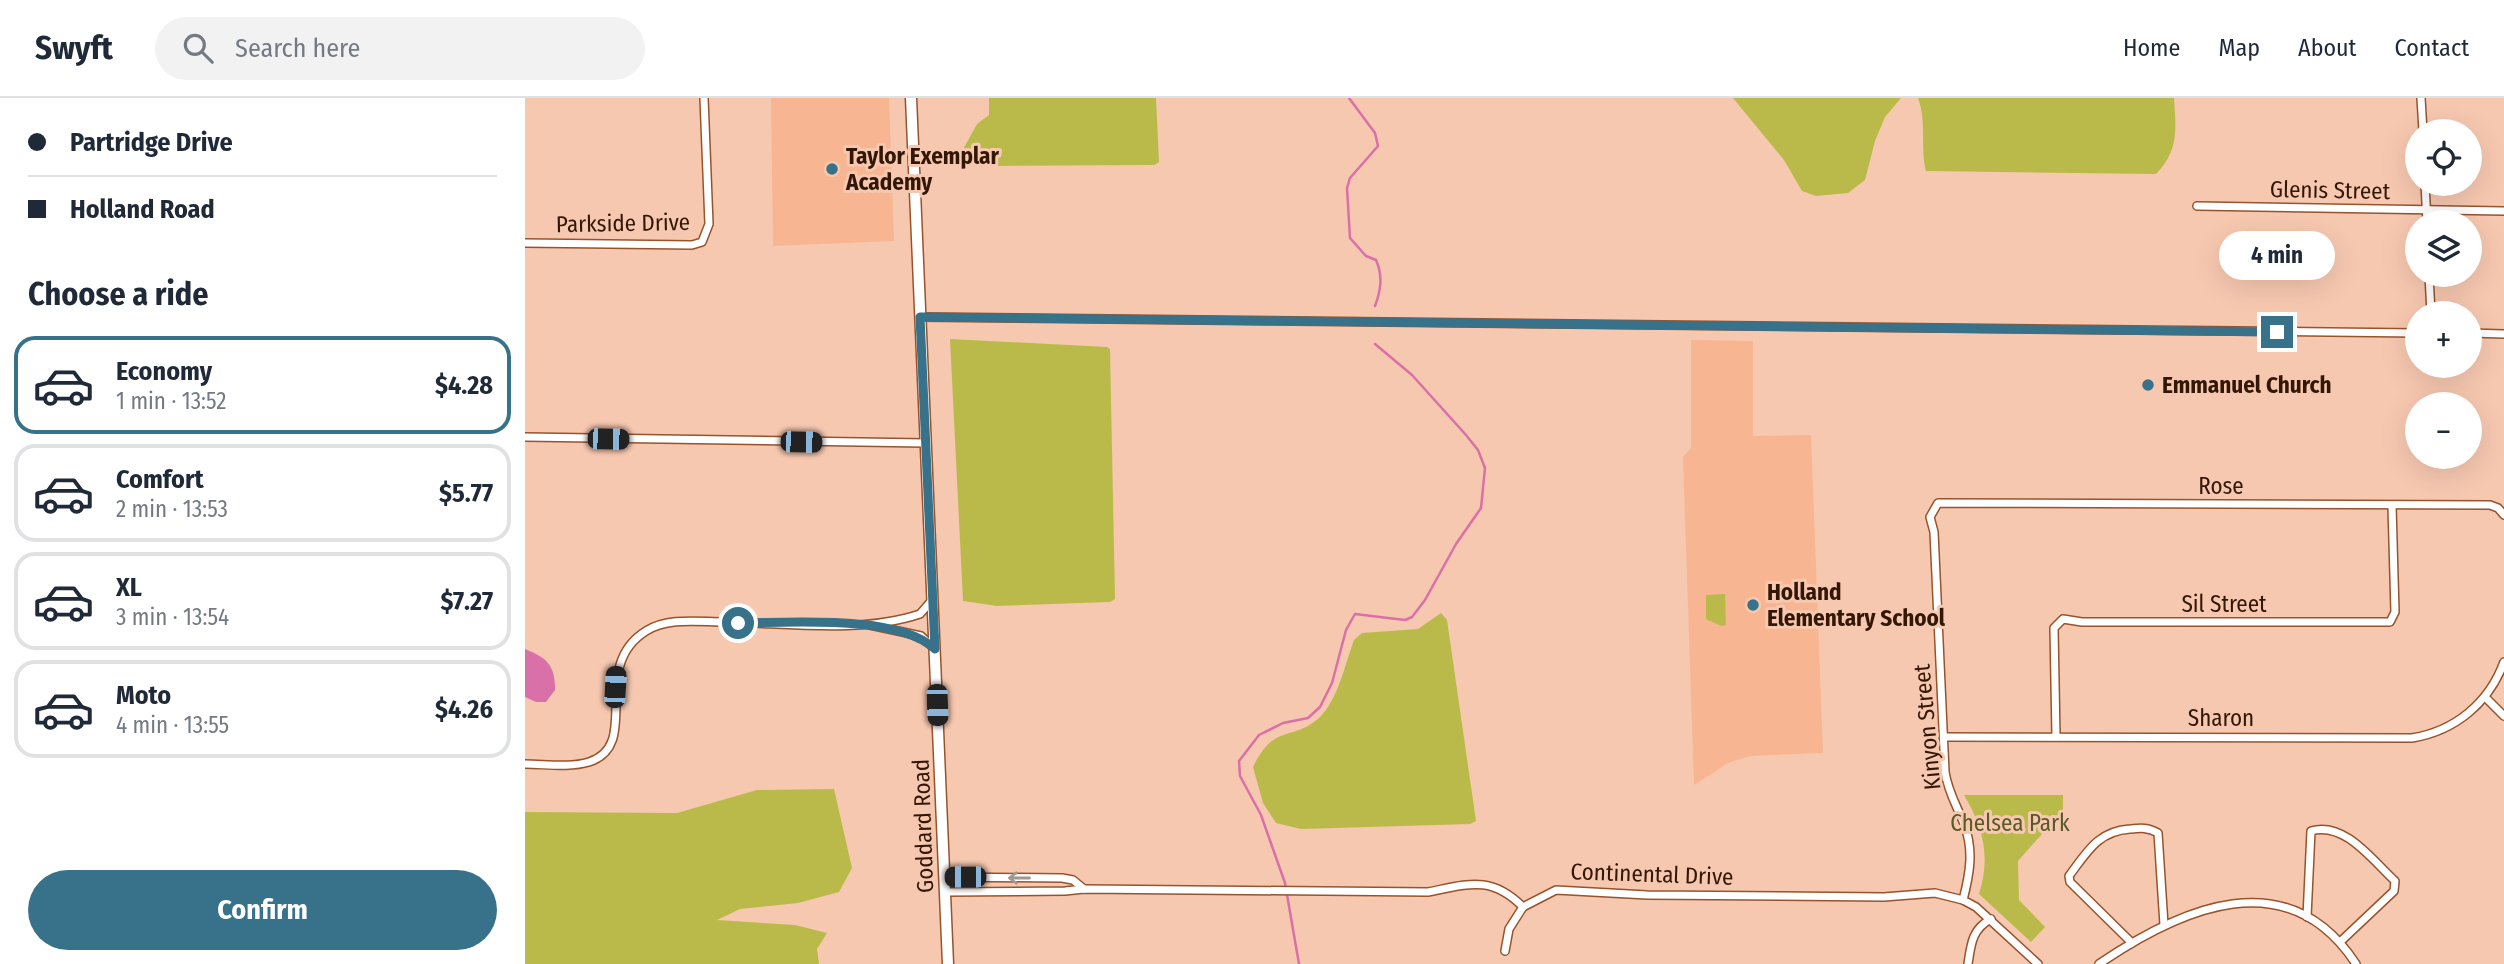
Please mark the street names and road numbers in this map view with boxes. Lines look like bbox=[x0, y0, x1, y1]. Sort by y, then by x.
street label: Glenis Street bbox=[2270, 175, 2391, 205]
street label: Parkside Drive bbox=[556, 208, 690, 238]
street label: Rose bbox=[2198, 472, 2244, 500]
street label: Sil Street bbox=[2181, 590, 2267, 618]
street label: Kinyon Street bbox=[1908, 662, 1946, 791]
street label: Sharon bbox=[2188, 704, 2254, 732]
street label: Goddard Road bbox=[907, 759, 939, 893]
street label: Continental Drive bbox=[1570, 857, 1734, 891]

